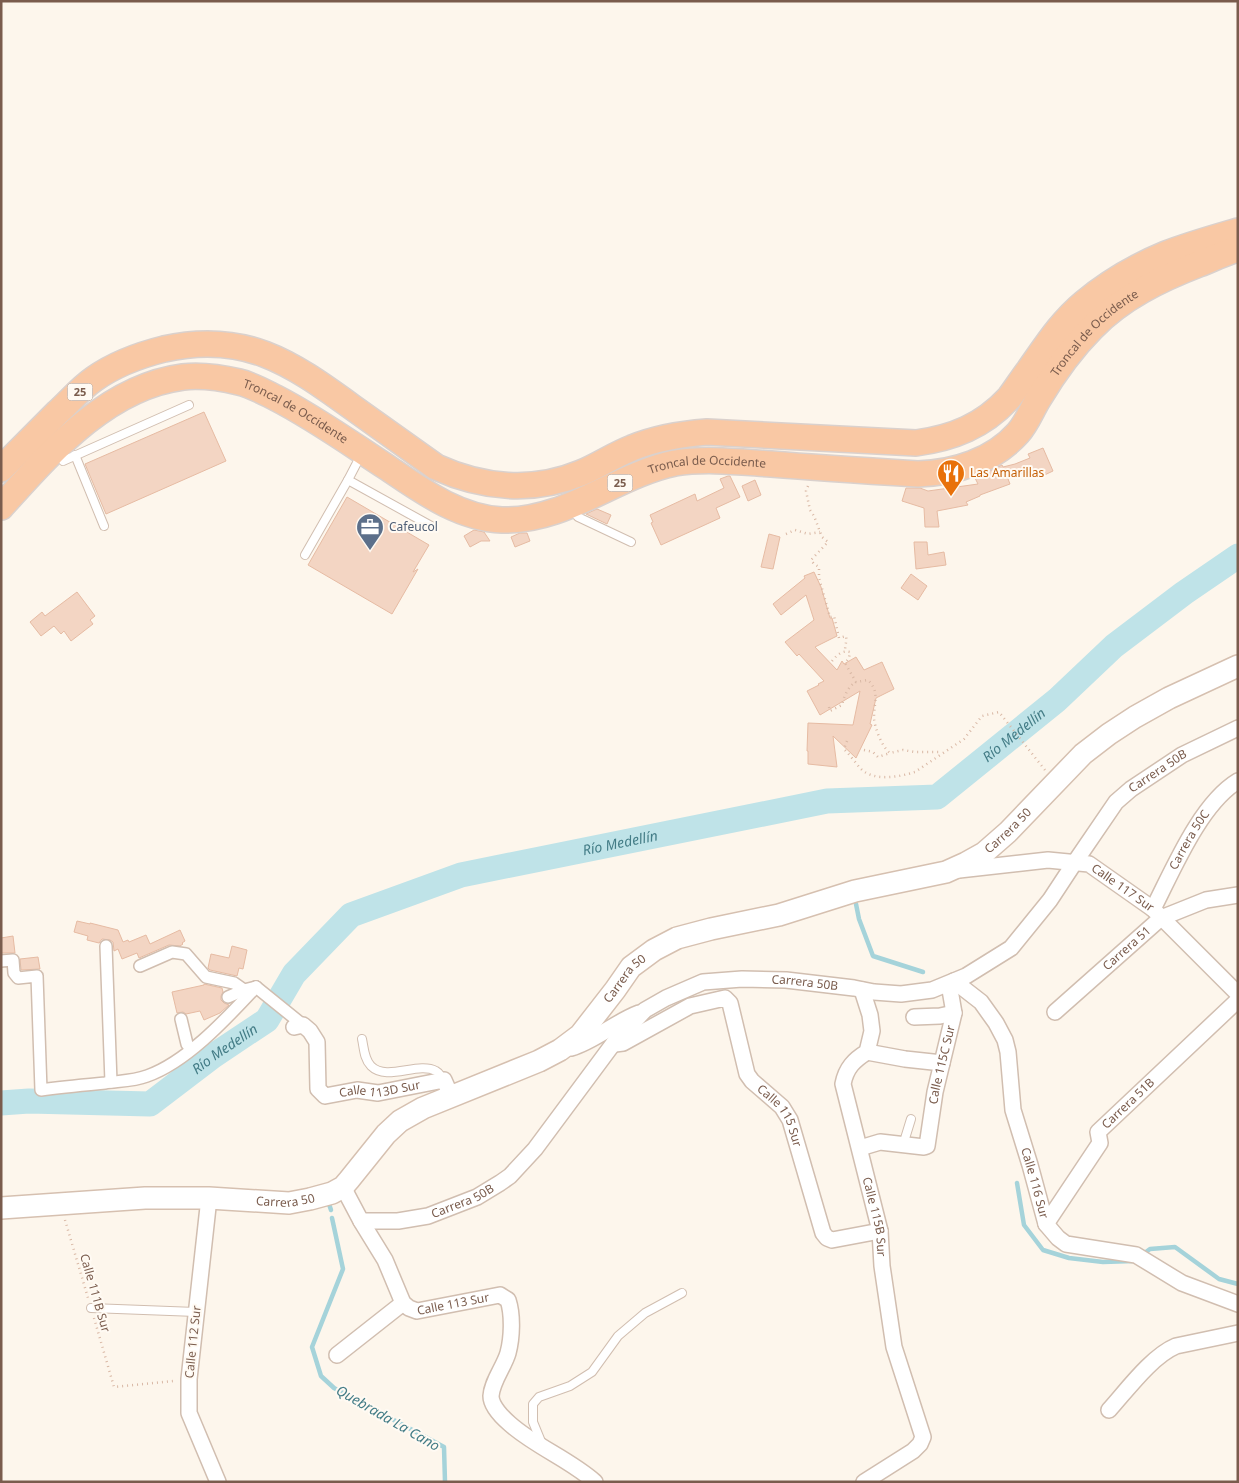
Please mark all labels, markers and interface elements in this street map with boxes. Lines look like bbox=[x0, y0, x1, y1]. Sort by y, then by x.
street label: Troncal de Occidente bbox=[1046, 285, 1142, 380]
street label: Troncal de Occidente bbox=[241, 375, 352, 447]
road number: 25 bbox=[68, 384, 92, 401]
street label: Troncal de Occidente bbox=[646, 452, 767, 478]
restaurant icon: Las Amarillas bbox=[936, 458, 966, 497]
place label: Las Amarillas bbox=[970, 464, 1044, 481]
road number: 25 bbox=[608, 474, 632, 492]
office icon: Cafeucol bbox=[355, 512, 385, 551]
place label: Cafeucol bbox=[389, 518, 438, 535]
water label: Río Medellín bbox=[978, 703, 1049, 766]
street label: Carrera 50B bbox=[1125, 745, 1190, 796]
street label: Carrera 50 bbox=[981, 804, 1035, 857]
street label: Carrera 50C bbox=[1165, 806, 1213, 873]
water label: Río Medellín bbox=[581, 825, 659, 859]
street label: Calle 117 Sur bbox=[1088, 859, 1158, 915]
street label: Carrera 51 bbox=[1099, 922, 1154, 974]
street label: Carrera 50 bbox=[599, 950, 649, 1006]
street label: Carrera 50B bbox=[771, 971, 839, 994]
water label: Río Medellín bbox=[188, 1019, 261, 1078]
street label: Calle 115C Sur bbox=[924, 1023, 959, 1105]
street label: Carrera 51B bbox=[1098, 1074, 1158, 1132]
street label: Calle 113D Sur bbox=[338, 1076, 422, 1101]
street label: Calle 115 Sur bbox=[754, 1080, 806, 1149]
street label: Calle 116 Sur bbox=[1017, 1145, 1053, 1220]
street label: Calle 115B Sur bbox=[859, 1175, 890, 1257]
street label: Carrera 50B bbox=[429, 1180, 497, 1222]
street label: Carrera 50 bbox=[255, 1189, 317, 1211]
street label: Calle 111B Sur bbox=[76, 1252, 115, 1334]
street label: Calle 113 Sur bbox=[415, 1288, 491, 1319]
street label: Calle 112 Sur bbox=[180, 1305, 205, 1379]
water label: Quebrada La Cano bbox=[333, 1380, 444, 1455]

